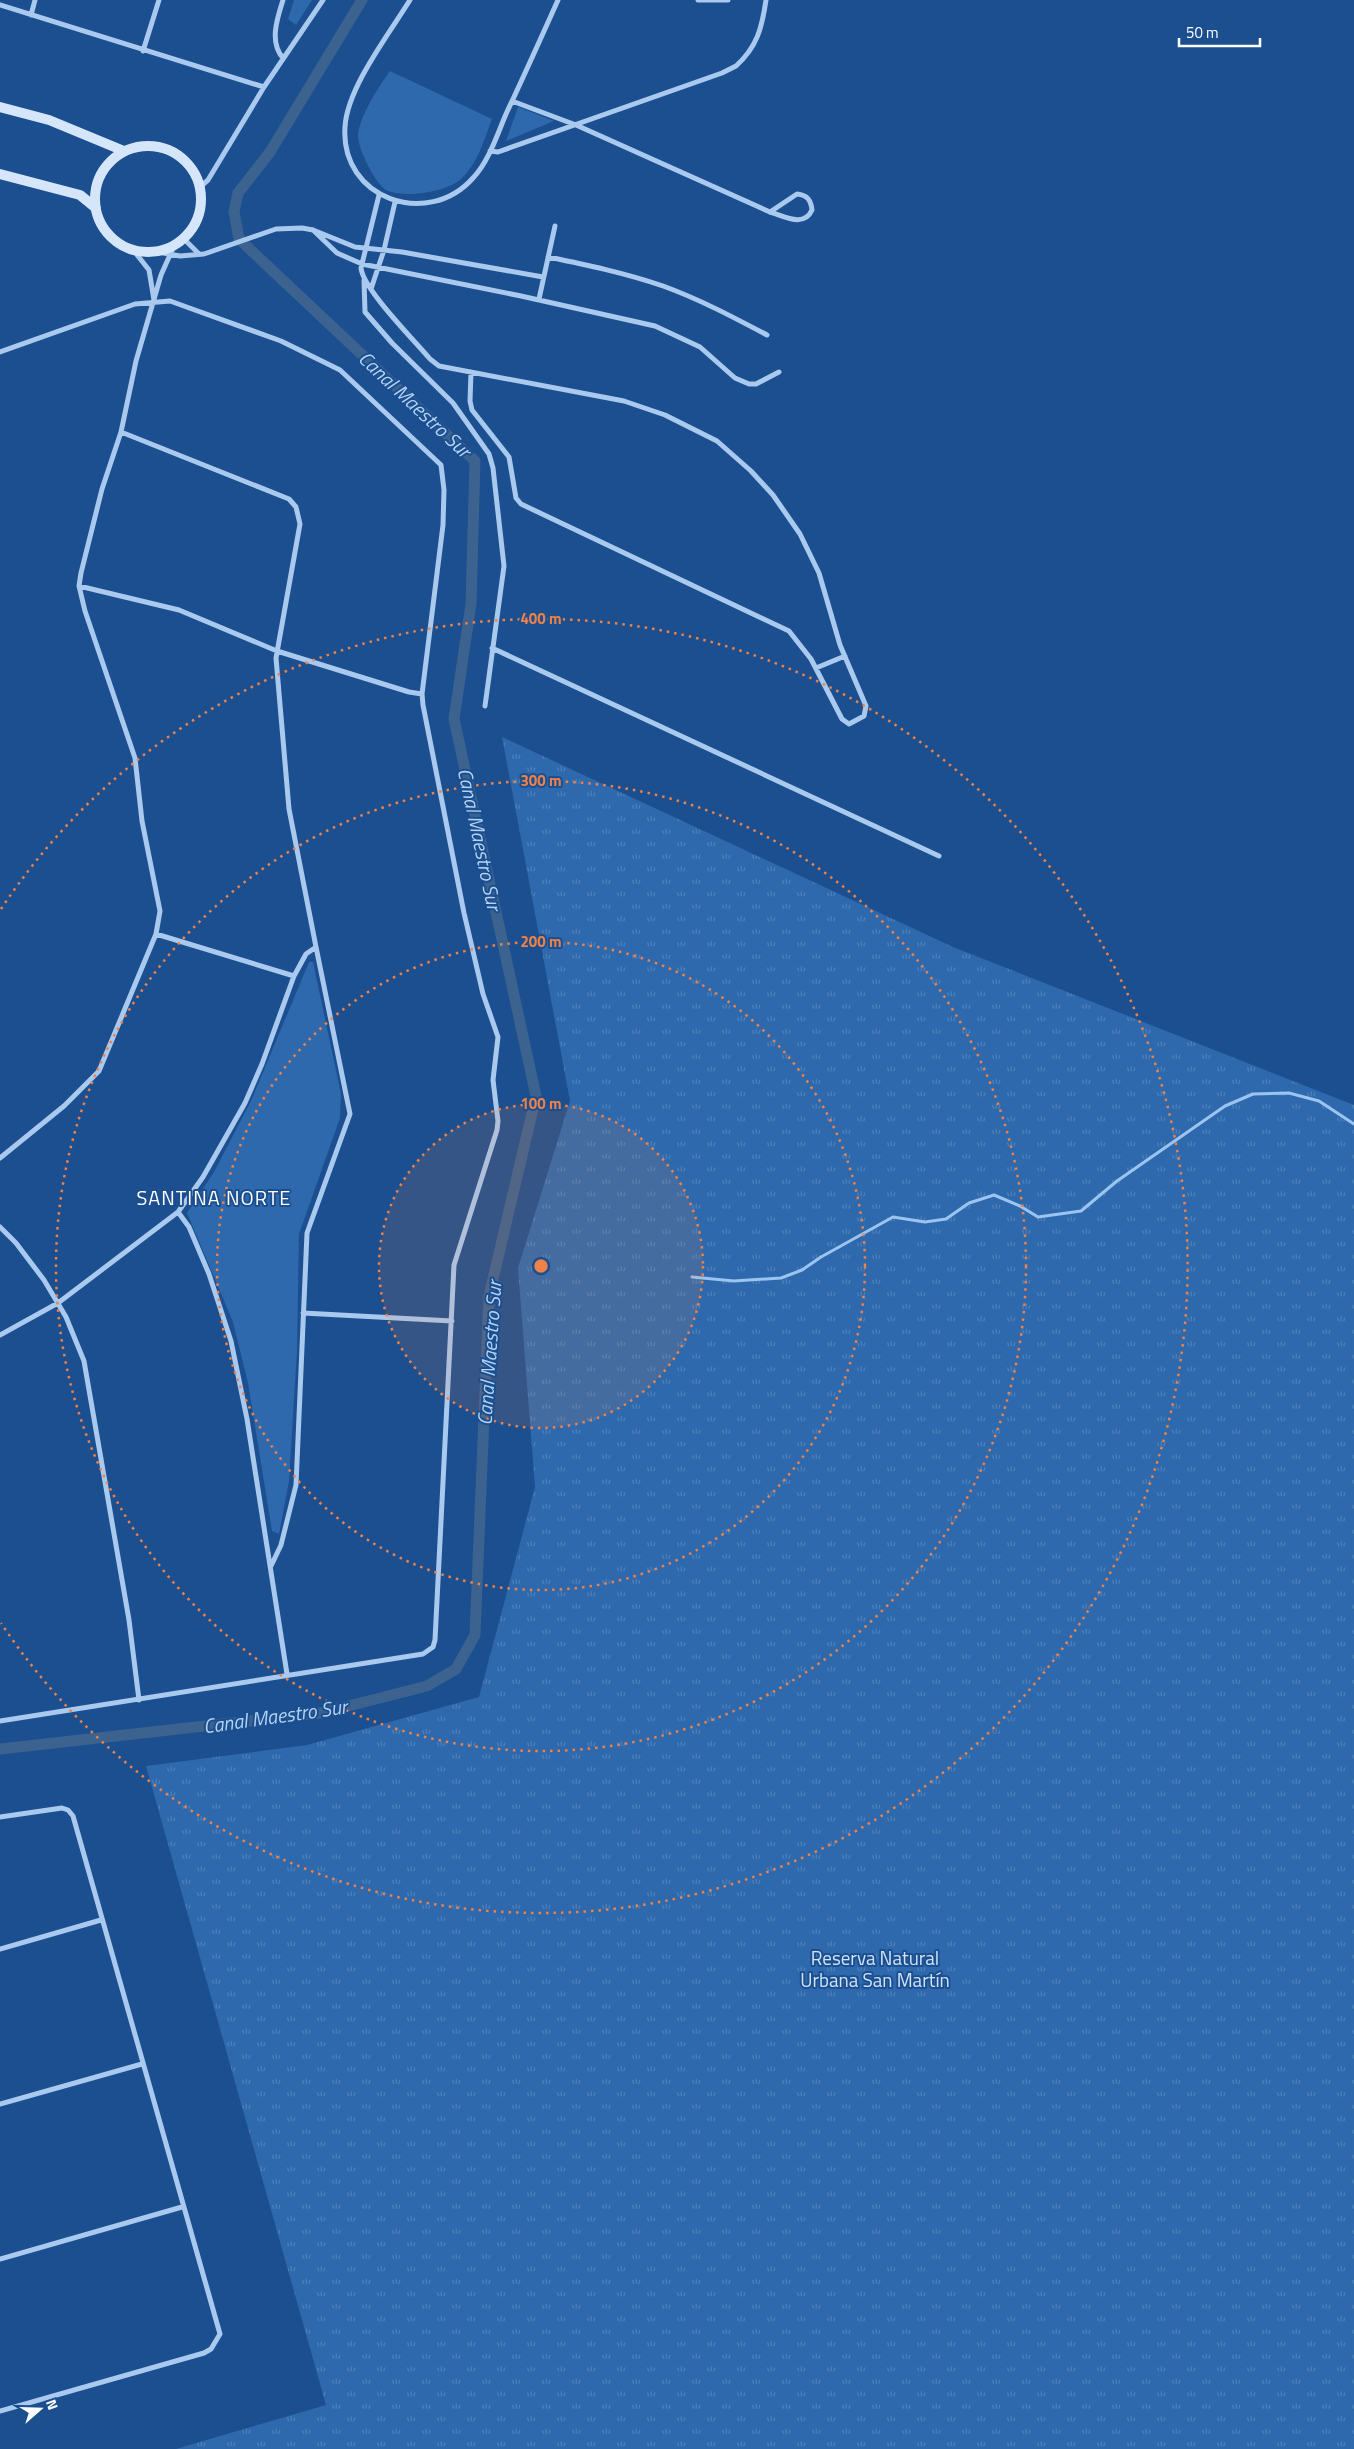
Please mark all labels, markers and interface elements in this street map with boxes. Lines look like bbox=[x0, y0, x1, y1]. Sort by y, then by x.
scale bar bbox=[1179, 15, 1260, 47]
text: 50 m bbox=[1186, 21, 1219, 44]
water label: Canal Maestro Sur bbox=[351, 343, 480, 467]
text: 400 m bbox=[520, 607, 562, 630]
water label: Canal Maestro Sur bbox=[450, 765, 511, 916]
text: 300 m bbox=[520, 769, 562, 792]
text: 200 m bbox=[520, 930, 562, 953]
text: 100 m bbox=[520, 1092, 562, 1115]
district label: SANTINA NORTE bbox=[137, 1182, 291, 1213]
centre of rings bbox=[532, 1257, 550, 1275]
water label: Canal Maestro Sur bbox=[468, 1277, 510, 1426]
water label: Canal Maestro Sur bbox=[201, 1690, 352, 1741]
park label: Reserva Natural Urbana San Martín bbox=[800, 1943, 950, 1994]
north arrow bbox=[15, 2384, 65, 2434]
text: N bbox=[41, 2396, 64, 2413]

